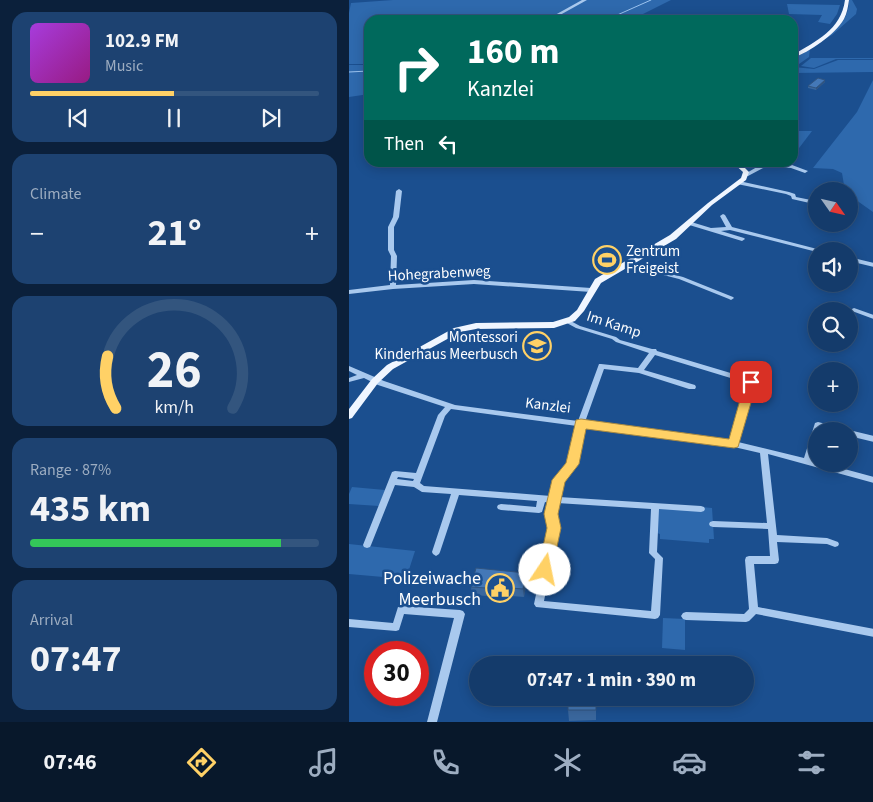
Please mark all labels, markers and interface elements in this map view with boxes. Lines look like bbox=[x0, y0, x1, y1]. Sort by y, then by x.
text: 160 m bbox=[467, 27, 559, 77]
text: 102.9 FM bbox=[105, 28, 179, 55]
icon: right bbox=[384, 35, 449, 100]
text: Music bbox=[105, 55, 143, 77]
text: Kanzlei bbox=[467, 73, 534, 105]
icon: previous bbox=[64, 104, 92, 132]
icon: pause bbox=[160, 104, 188, 132]
icon: next bbox=[257, 104, 285, 132]
icon: left bbox=[434, 130, 462, 158]
text: Then bbox=[384, 131, 424, 158]
north arrow bbox=[808, 182, 858, 232]
map controls bbox=[808, 182, 858, 472]
text: Climate bbox=[30, 183, 81, 205]
text: 21° bbox=[148, 206, 202, 260]
text: − bbox=[30, 214, 44, 254]
text: + bbox=[305, 214, 319, 254]
place label: Zentrum Freigeist bbox=[626, 241, 680, 279]
button: sound bbox=[808, 242, 858, 292]
sports icon: Zentrum Freigeist bbox=[592, 245, 622, 275]
street label: Hohegrabenweg bbox=[387, 260, 491, 287]
button: search bbox=[808, 302, 858, 352]
street label: Im Kamp bbox=[584, 306, 644, 343]
place label: Montessori Kinderhaus Meerbusch bbox=[375, 327, 518, 365]
school or university icon: Montessori Kinderhaus Meerbusch bbox=[522, 331, 552, 361]
text: 26 bbox=[147, 334, 202, 408]
pin bbox=[730, 361, 772, 403]
button: + bbox=[808, 362, 858, 412]
icon: arrive bbox=[737, 368, 765, 396]
street label: Kanzlei bbox=[524, 392, 572, 419]
text: km/h bbox=[155, 395, 194, 420]
button: − bbox=[808, 422, 858, 472]
text: Range · 87% bbox=[30, 459, 111, 481]
text: 435 km bbox=[30, 482, 151, 536]
position arrow bbox=[518, 543, 570, 595]
place label: Polizeiwache Meerbusch bbox=[383, 566, 481, 612]
public building icon: Polizeiwache Meerbusch bbox=[485, 573, 515, 603]
text: Arrival bbox=[30, 609, 73, 631]
text: 07:47 bbox=[30, 632, 122, 686]
speed limit sign: 30 bbox=[364, 641, 429, 706]
text: 07:47 · 1 min · 390 m bbox=[527, 667, 696, 694]
icon: directions bbox=[184, 745, 219, 780]
icon: music bbox=[306, 745, 341, 780]
icon: phone bbox=[428, 745, 463, 780]
icon: climate bbox=[550, 745, 585, 780]
icon: car bbox=[672, 745, 707, 780]
icon: filters bbox=[794, 745, 829, 780]
text: 07:46 bbox=[44, 746, 97, 778]

